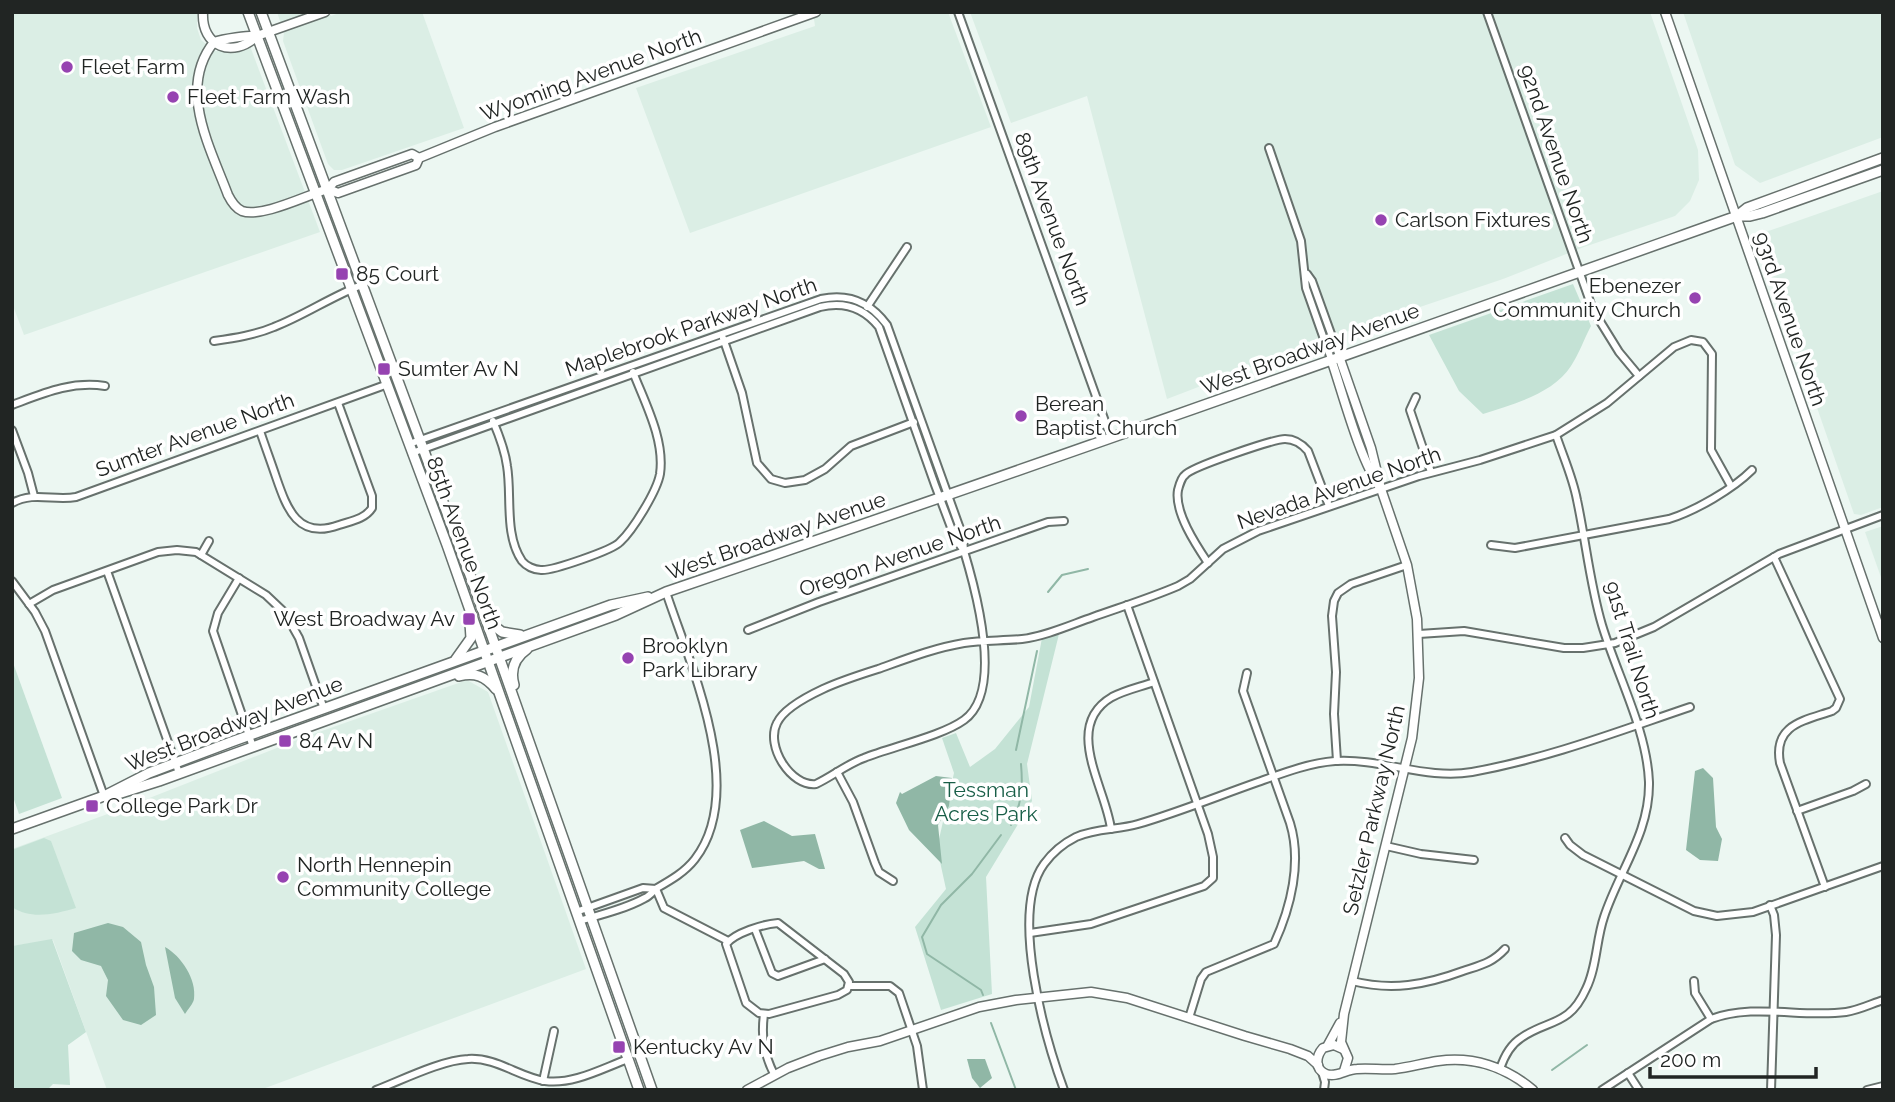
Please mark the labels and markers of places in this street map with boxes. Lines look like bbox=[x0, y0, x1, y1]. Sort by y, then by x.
place label: Fleet Farm bbox=[81, 54, 185, 79]
marker: Fleet Farm bbox=[59, 59, 75, 75]
place label: Fleet Farm Wash bbox=[187, 84, 350, 109]
marker: Fleet Farm Wash bbox=[165, 89, 181, 105]
place label: Carlson Fixtures bbox=[1395, 207, 1551, 232]
marker: Carlson Fixtures bbox=[1373, 212, 1389, 228]
place label: 85 Court bbox=[356, 261, 439, 286]
marker: 85 Court bbox=[334, 266, 350, 282]
place label: Ebenezer Community Church bbox=[1493, 273, 1682, 322]
marker: Ebenezer Community Church bbox=[1687, 290, 1703, 306]
place label: Sumter Av N bbox=[398, 356, 519, 381]
marker: Sumter Av N bbox=[376, 361, 392, 377]
place label: Berean Baptist Church bbox=[1035, 391, 1177, 440]
marker: Berean Baptist Church bbox=[1013, 408, 1029, 424]
place label: West Broadway Av bbox=[273, 606, 455, 631]
marker: West Broadway Av bbox=[461, 611, 477, 627]
place label: Brooklyn Park Library bbox=[642, 633, 758, 682]
marker: Brooklyn Park Library bbox=[620, 650, 636, 666]
place label: 84 Av N bbox=[299, 728, 373, 753]
marker: 84 Av N bbox=[277, 733, 293, 749]
place label: College Park Dr bbox=[106, 793, 259, 818]
marker: College Park Dr bbox=[84, 798, 100, 814]
place label: North Hennepin Community College bbox=[297, 852, 491, 901]
marker: North Hennepin Community College bbox=[275, 869, 291, 885]
place label: Kentucky Av N bbox=[633, 1034, 774, 1059]
marker: Kentucky Av N bbox=[611, 1039, 627, 1055]

